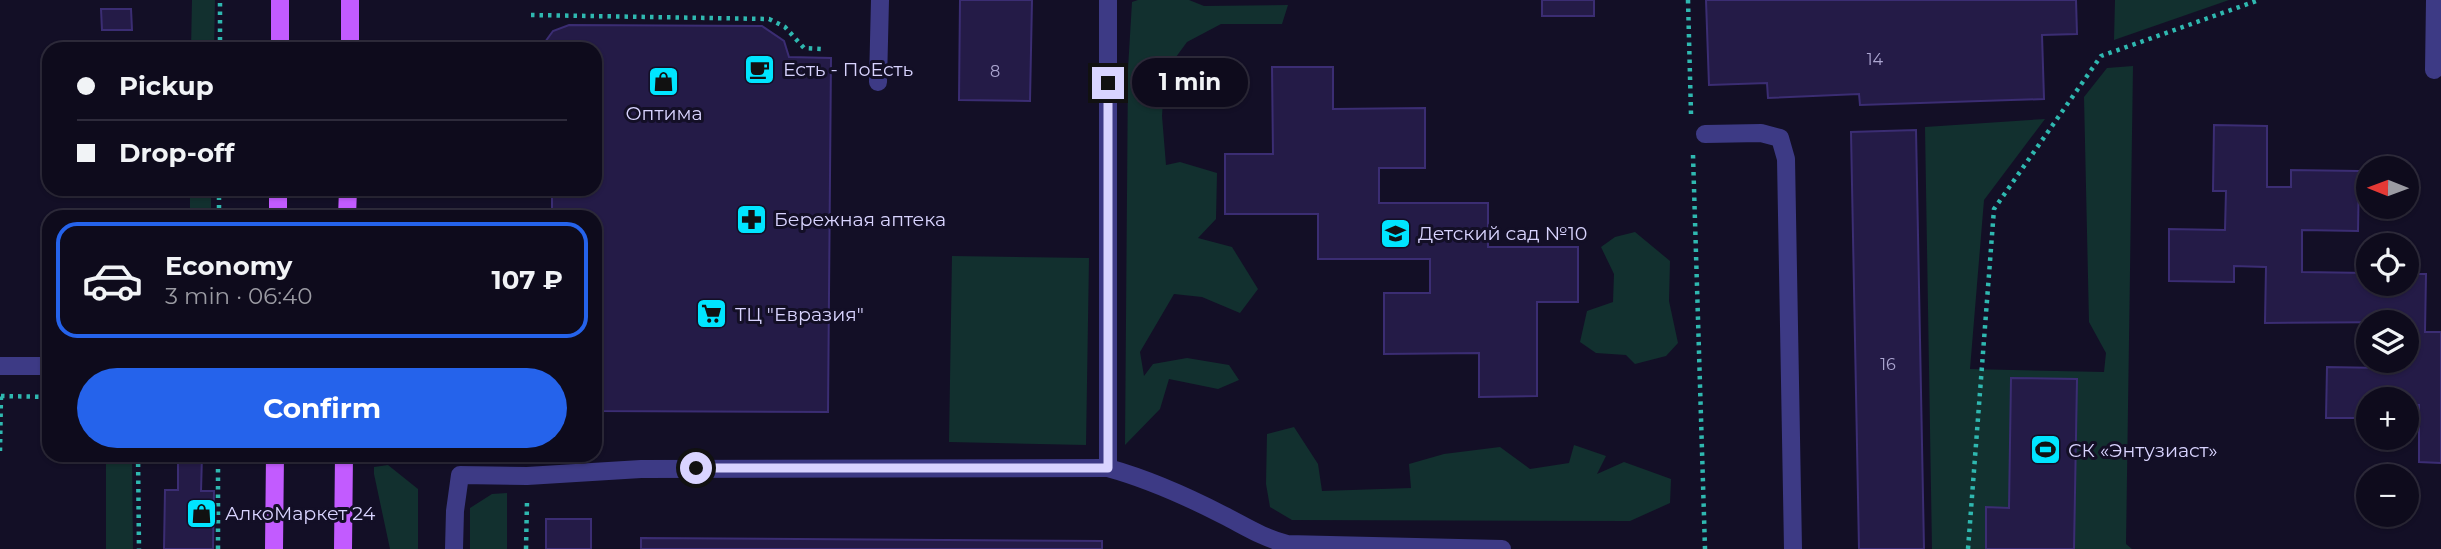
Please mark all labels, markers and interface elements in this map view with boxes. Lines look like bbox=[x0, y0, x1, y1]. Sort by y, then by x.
house number: 14 bbox=[1867, 50, 1884, 69]
cafe icon: Есть - ПоЕсть bbox=[743, 52, 777, 86]
place label: Есть - ПоЕсть bbox=[783, 58, 913, 81]
callout: 1 min bbox=[1132, 58, 1248, 108]
house number: 8 bbox=[990, 62, 1000, 81]
shop icon: Оптима bbox=[647, 65, 681, 99]
route end bbox=[1092, 67, 1124, 99]
text: 1 min bbox=[1159, 68, 1221, 96]
text: Pickup bbox=[119, 70, 214, 102]
place label: Оптима bbox=[625, 102, 703, 125]
text: Drop-off bbox=[119, 137, 234, 169]
north arrow bbox=[2356, 156, 2418, 219]
map controls bbox=[2356, 156, 2419, 527]
pharmacy icon: Бережная аптека bbox=[734, 202, 768, 236]
place label: Бережная аптека bbox=[774, 208, 946, 231]
school or university icon: Детский сад №10 bbox=[1378, 216, 1412, 250]
place label: Детский сад №10 bbox=[1418, 222, 1587, 245]
button: locate bbox=[2356, 233, 2419, 296]
icon: car bbox=[81, 249, 144, 312]
text: Economy bbox=[165, 250, 292, 282]
text: 107 ₽ bbox=[492, 264, 563, 296]
text: 3 min · 06:40 bbox=[165, 282, 313, 310]
supermarket icon: ТЦ "Евразия" bbox=[695, 297, 729, 331]
place label: ТЦ "Евразия" bbox=[735, 303, 864, 326]
button: layers bbox=[2356, 310, 2419, 373]
house number: 16 bbox=[1880, 355, 1896, 374]
button: Confirm bbox=[77, 368, 567, 448]
button: + bbox=[2356, 387, 2419, 450]
sports icon: СК «Энтузиаст» bbox=[2028, 433, 2062, 467]
place label: СК «Энтузиаст» bbox=[2068, 439, 2218, 462]
route start bbox=[680, 452, 712, 484]
button: − bbox=[2356, 464, 2419, 527]
shop icon: АлкоМаркет 24 bbox=[185, 496, 219, 530]
place label: АлкоМаркет 24 bbox=[225, 502, 376, 525]

